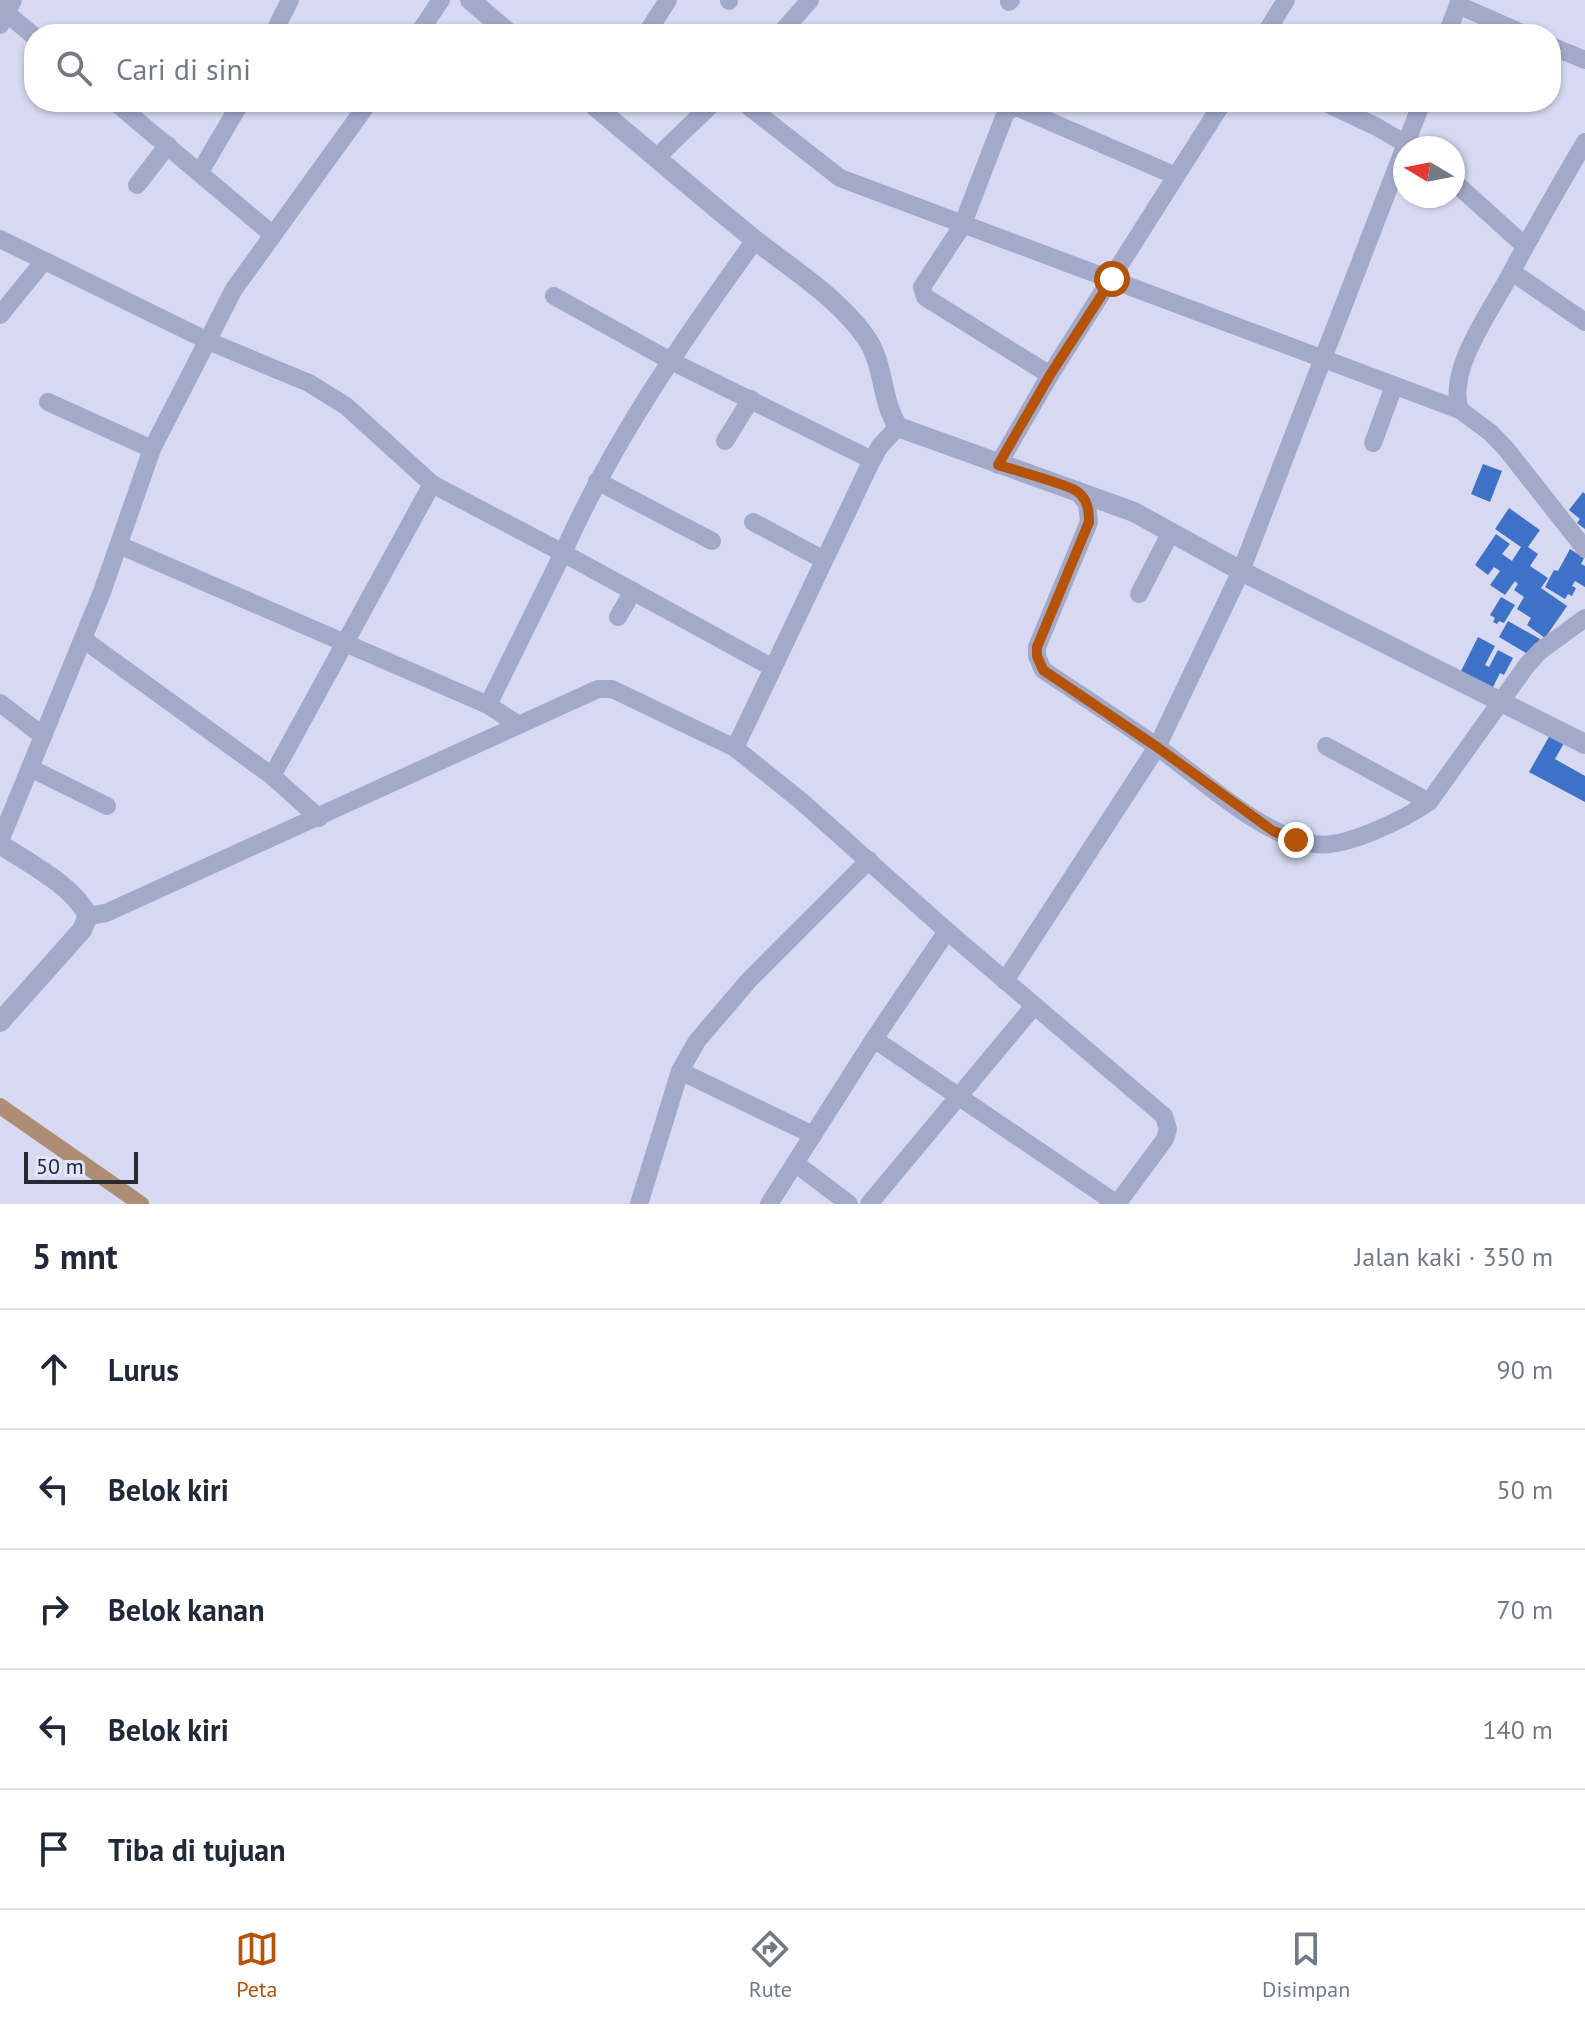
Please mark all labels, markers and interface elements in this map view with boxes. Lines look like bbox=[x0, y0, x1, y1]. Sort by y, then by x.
search box bbox=[24, 24, 1561, 112]
icon: search bbox=[52, 46, 96, 90]
text: Cari di sini bbox=[116, 49, 251, 88]
north arrow bbox=[1393, 136, 1465, 208]
route start bbox=[1094, 261, 1130, 297]
route end bbox=[1278, 822, 1314, 858]
scale bar bbox=[24, 1148, 138, 1184]
text: 50 m bbox=[36, 1152, 84, 1180]
text: 5 mnt bbox=[32, 1234, 118, 1278]
text: Jalan kaki · 350 m bbox=[1355, 1240, 1553, 1273]
icon: ahead bbox=[32, 1347, 76, 1391]
text: Lurus bbox=[108, 1350, 179, 1389]
text: 90 m bbox=[1497, 1353, 1553, 1386]
icon: left bbox=[32, 1467, 76, 1511]
text: Belok kiri bbox=[108, 1470, 229, 1509]
text: 50 m bbox=[1497, 1473, 1553, 1506]
icon: right bbox=[32, 1587, 76, 1631]
text: Belok kanan bbox=[108, 1590, 265, 1629]
text: 70 m bbox=[1497, 1593, 1553, 1626]
icon: left bbox=[32, 1707, 76, 1751]
text: Belok kiri bbox=[108, 1710, 229, 1749]
text: 140 m bbox=[1482, 1713, 1553, 1746]
icon: arrive bbox=[32, 1827, 76, 1871]
text: Tiba di tujuan bbox=[108, 1830, 286, 1869]
tab: Peta bbox=[235, 1927, 279, 2003]
tab: Rute bbox=[748, 1927, 792, 2003]
tab: Disimpan bbox=[1262, 1927, 1350, 2003]

